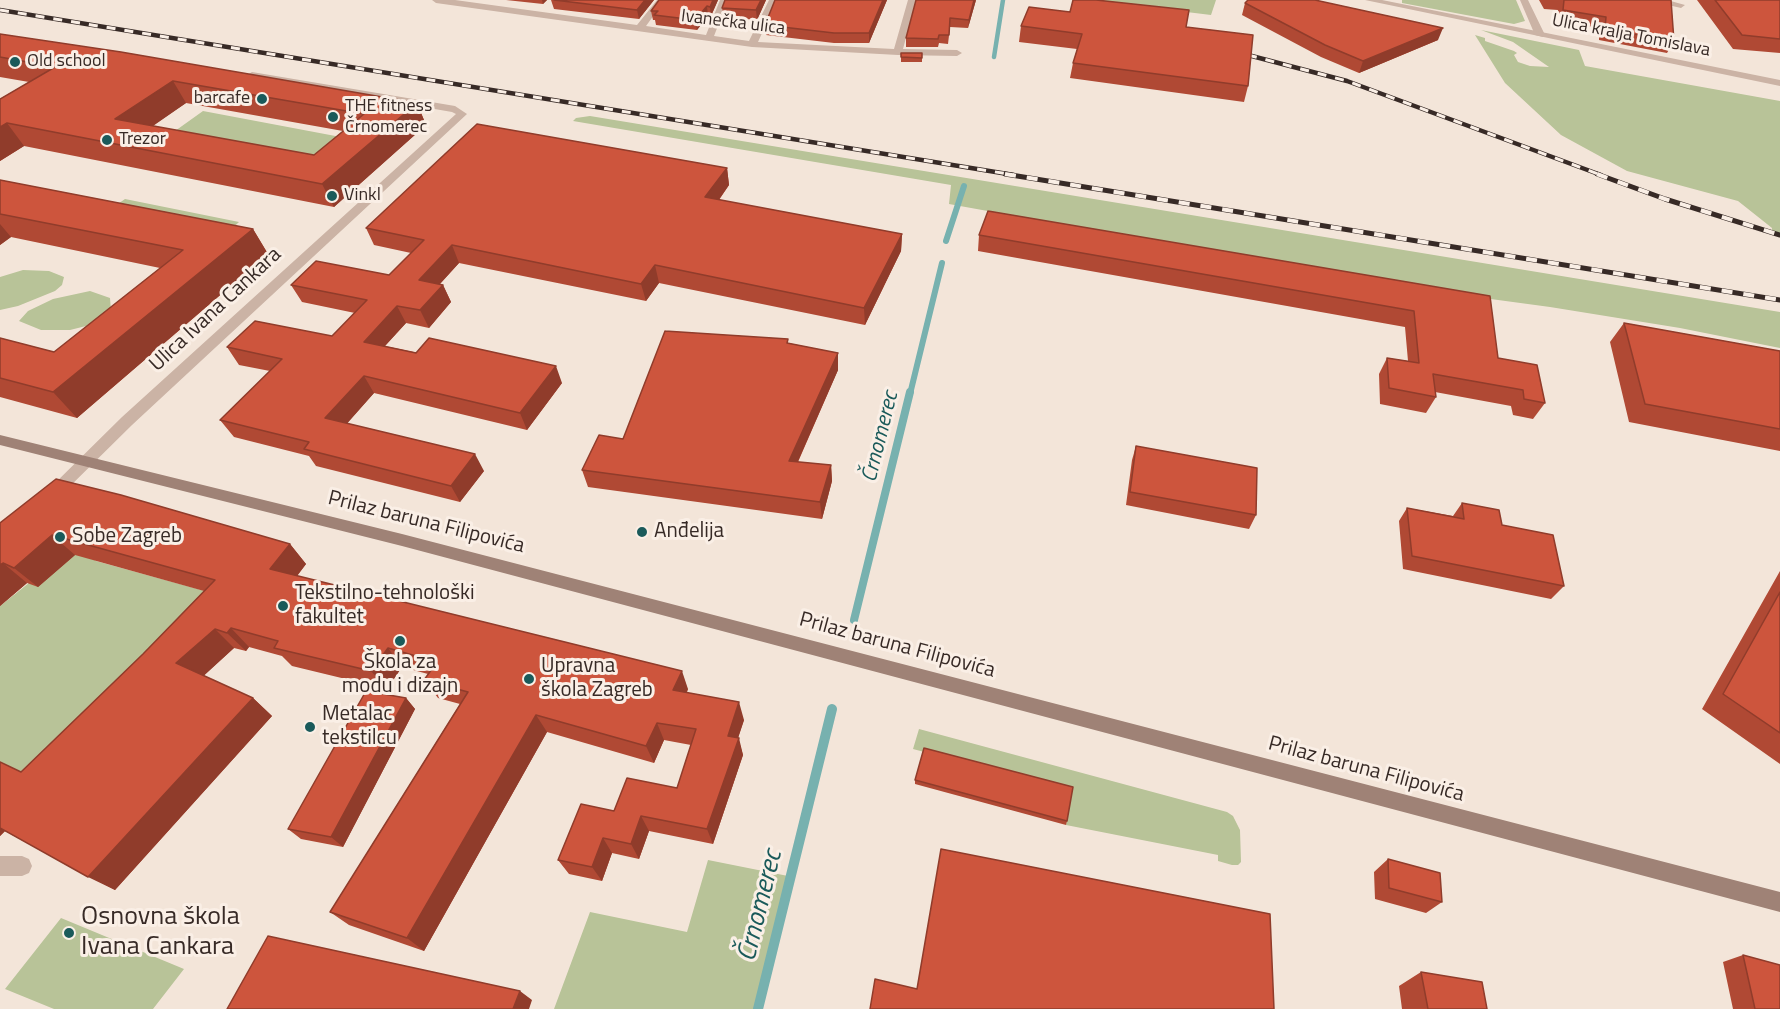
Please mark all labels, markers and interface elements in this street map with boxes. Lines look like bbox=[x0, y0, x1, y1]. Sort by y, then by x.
street label: Ivanečka ulica bbox=[680, 6, 786, 40]
street label: Ulica kralja Tomislava bbox=[1550, 10, 1712, 62]
place label: Old school bbox=[27, 51, 106, 73]
marker: Old school bbox=[8, 55, 22, 69]
place label: barcafe bbox=[194, 88, 250, 110]
marker: barcafe bbox=[255, 92, 269, 106]
place label: THE fitness Črnomerec bbox=[345, 96, 432, 138]
marker: THE fitness Črnomerec bbox=[326, 110, 340, 124]
place label: Trezor bbox=[119, 129, 166, 151]
marker: Trezor bbox=[100, 133, 114, 147]
place label: Vinkl bbox=[344, 185, 381, 207]
marker: Vinkl bbox=[325, 189, 339, 203]
street label: Ulica Ivana Cankara bbox=[145, 243, 287, 377]
water label: Črnomerec bbox=[857, 389, 905, 485]
street label: Prilaz baruna Filipovića bbox=[325, 486, 527, 560]
place label: Anđelija bbox=[654, 519, 724, 545]
place label: Sobe Zagreb bbox=[72, 524, 182, 550]
marker: Anđelija bbox=[635, 525, 649, 539]
marker: Sobe Zagreb bbox=[53, 530, 67, 544]
place label: Tekstilno-tehnološki fakultet bbox=[295, 581, 475, 631]
marker: Tekstilno-tehnološki fakultet bbox=[276, 599, 290, 613]
street label: Prilaz baruna Filipovića bbox=[796, 608, 998, 684]
marker: Škola za modu i dizajn bbox=[393, 634, 407, 648]
place label: Škola za modu i dizajn bbox=[342, 650, 458, 700]
place label: Upravna škola Zagreb bbox=[541, 654, 653, 704]
marker: Upravna škola Zagreb bbox=[522, 672, 536, 686]
place label: Metalac tekstilcu bbox=[322, 702, 397, 752]
marker: Metalac tekstilcu bbox=[303, 720, 317, 734]
street label: Prilaz baruna Filipovića bbox=[1265, 732, 1467, 808]
water label: Črnomerec bbox=[732, 847, 790, 965]
place label: Osnovna škola Ivana Cankara bbox=[81, 902, 240, 964]
marker: Osnovna škola Ivana Cankara bbox=[62, 926, 76, 940]

